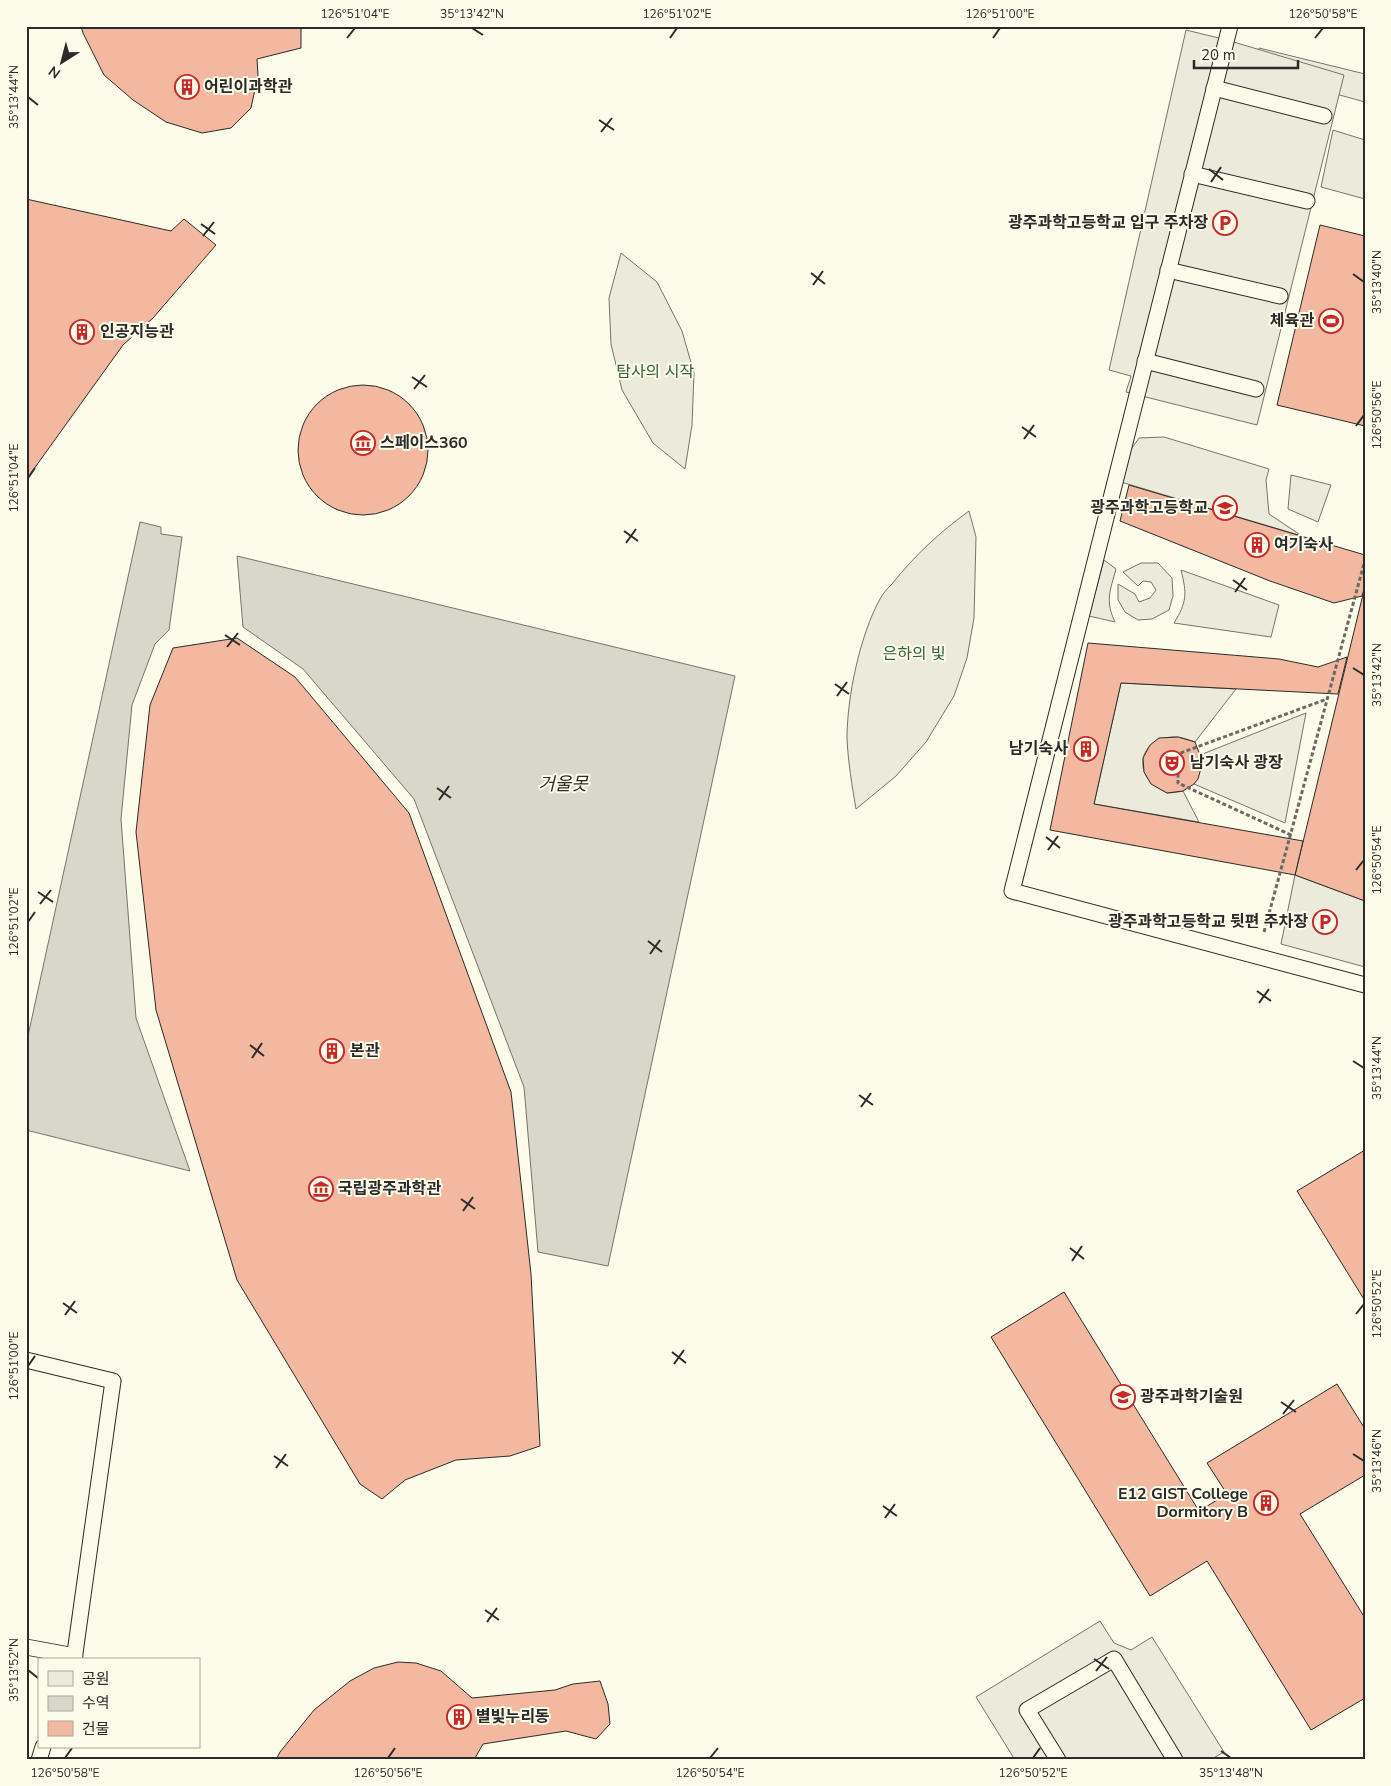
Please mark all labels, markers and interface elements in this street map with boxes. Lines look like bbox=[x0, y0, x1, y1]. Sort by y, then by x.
text: 126°51'04"E bbox=[320, 6, 390, 22]
text: 35°13'42"N bbox=[440, 6, 504, 22]
text: 126°51'02"E bbox=[642, 6, 712, 22]
text: 126°51'00"E bbox=[965, 6, 1035, 22]
text: 126°50'58"E bbox=[1288, 6, 1358, 22]
north arrow bbox=[38, 38, 88, 88]
scale bar bbox=[1194, 38, 1297, 70]
text: 20 m bbox=[1201, 45, 1236, 65]
text: N bbox=[45, 61, 64, 83]
text: 35°13'44"N bbox=[6, 65, 22, 129]
building icon: 어린이과학관 bbox=[174, 74, 200, 100]
place label: 어린이과학관 bbox=[204, 76, 293, 98]
parking icon: 광주과학고등학교 입구 주차장 bbox=[1212, 210, 1238, 236]
place label: 광주과학고등학교 입구 주차장 bbox=[1008, 212, 1208, 234]
text: 35°13'40"N bbox=[1369, 250, 1385, 314]
sports icon: 체육관 bbox=[1318, 308, 1344, 334]
place label: 체육관 bbox=[1270, 310, 1314, 332]
building icon: 인공지능관 bbox=[69, 319, 95, 345]
place label: 인공지능관 bbox=[100, 321, 174, 343]
park label: 탐사의 시작 bbox=[616, 361, 694, 383]
text: 126°50'56"E bbox=[1369, 380, 1385, 450]
museum icon: 스페이스360 bbox=[350, 430, 376, 456]
place label: 스페이스360 bbox=[380, 432, 468, 454]
text: 126°51'04"E bbox=[6, 443, 22, 513]
school or university icon: 광주과학고등학교 bbox=[1212, 495, 1238, 521]
place label: 광주과학고등학교 bbox=[1090, 497, 1208, 519]
building icon: 여기숙사 bbox=[1244, 532, 1270, 558]
place label: 여기숙사 bbox=[1274, 534, 1333, 556]
park label: 은하의 빛 bbox=[883, 643, 946, 665]
text: 35°13'42"N bbox=[1369, 643, 1385, 707]
building icon: 남기숙사 bbox=[1073, 736, 1099, 762]
place label: 남기숙사 bbox=[1009, 738, 1068, 760]
theatre icon: 남기숙사 광장 bbox=[1159, 750, 1185, 776]
place label: 남기숙사 광장 bbox=[1190, 752, 1283, 774]
water label: 거울못 bbox=[538, 772, 589, 796]
text: 126°50'54"E bbox=[1369, 825, 1385, 895]
text: 126°51'02"E bbox=[6, 887, 22, 957]
parking icon: 광주과학고등학교 뒷편 주차장 bbox=[1312, 909, 1338, 935]
place label: 광주과학고등학교 뒷편 주차장 bbox=[1108, 911, 1308, 933]
text: 35°13'44"N bbox=[1369, 1036, 1385, 1100]
building icon: 본관 bbox=[319, 1038, 345, 1064]
place label: 본관 bbox=[350, 1040, 380, 1062]
museum icon: 국립광주과학관 bbox=[308, 1176, 334, 1202]
place label: 국립광주과학관 bbox=[338, 1178, 441, 1200]
text: 126°50'52"E bbox=[1369, 1269, 1385, 1339]
text: 126°51'00"E bbox=[6, 1331, 22, 1401]
school or university icon: 광주과학기술원 bbox=[1110, 1384, 1136, 1410]
place label: 광주과학기술원 bbox=[1140, 1386, 1243, 1408]
text: 35°13'46"N bbox=[1369, 1429, 1385, 1493]
place label: E12 GIST College Dormitory B bbox=[1118, 1483, 1248, 1523]
building icon: E12 GIST College Dormitory B bbox=[1253, 1490, 1279, 1516]
text: 35°13'52"N bbox=[6, 1638, 22, 1702]
legend bbox=[38, 1658, 200, 1748]
text: 공원 bbox=[82, 1669, 110, 1689]
text: 수역 bbox=[82, 1693, 110, 1713]
building icon: 별빛누리동 bbox=[446, 1704, 472, 1730]
place label: 별빛누리동 bbox=[476, 1706, 550, 1728]
text: 건물 bbox=[82, 1719, 110, 1739]
text: 126°50'58"E bbox=[30, 1765, 100, 1781]
text: 126°50'56"E bbox=[353, 1765, 423, 1781]
text: 126°50'54"E bbox=[675, 1765, 745, 1781]
text: 126°50'52"E bbox=[998, 1765, 1068, 1781]
text: 35°13'48"N bbox=[1199, 1765, 1263, 1781]

